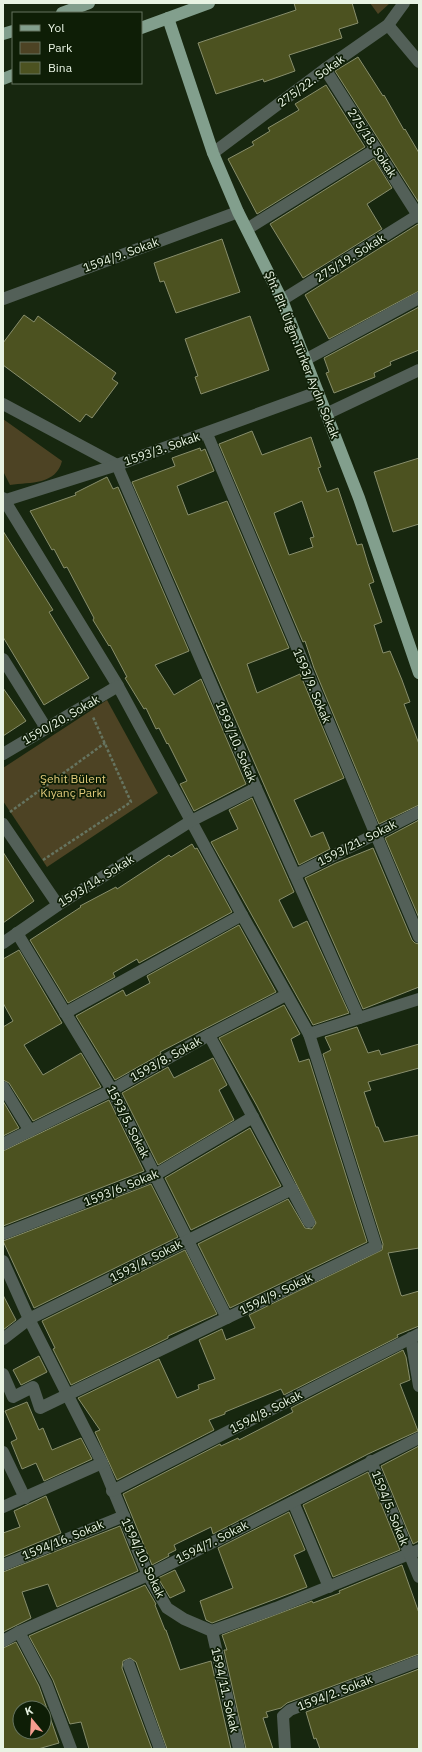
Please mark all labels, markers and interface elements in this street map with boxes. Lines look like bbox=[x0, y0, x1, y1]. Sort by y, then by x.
legend bbox=[12, 12, 142, 84]
text: Yol bbox=[48, 20, 65, 35]
text: Park bbox=[48, 40, 73, 55]
street label: 275/22. Sokak bbox=[274, 51, 348, 110]
text: Bina bbox=[48, 60, 73, 75]
street label: 275/18. Sokak bbox=[345, 105, 401, 181]
street label: 275/19. Sokak bbox=[312, 230, 388, 285]
street label: 1594/9. Sokak bbox=[81, 234, 161, 275]
street label: Şht. Plt. Ütğm.Türker Aydın Sokak bbox=[262, 269, 343, 441]
street label: 1593/3. Sokak bbox=[122, 428, 202, 469]
street label: 1593/9. Sokak bbox=[290, 646, 335, 726]
street label: 1590/20. Sokak bbox=[20, 691, 103, 748]
street label: 1593/10. Sokak bbox=[213, 699, 261, 785]
park label: Şehit Bülent Kıyanç Parkı bbox=[40, 771, 106, 800]
street label: 1593/21. Sokak bbox=[315, 816, 399, 869]
street label: 1593/14. Sokak bbox=[55, 851, 137, 910]
street label: 1593/8. Sokak bbox=[127, 1032, 205, 1084]
street label: 1593/5. Sokak bbox=[104, 1083, 153, 1161]
street label: 1593/6. Sokak bbox=[81, 1165, 161, 1209]
street label: 1593/4. Sokak bbox=[107, 1236, 185, 1285]
street label: 1594/9. Sokak bbox=[237, 1269, 315, 1318]
street label: 1594/8. Sokak bbox=[227, 1387, 305, 1436]
street label: 1594/5. Sokak bbox=[369, 1468, 413, 1548]
street label: 1594/10. Sokak bbox=[118, 1515, 169, 1601]
street label: 1594/16. Sokak bbox=[20, 1516, 106, 1563]
street label: 1594/7. Sokak bbox=[173, 1517, 251, 1566]
street label: 1594/11. Sokak bbox=[208, 1646, 243, 1734]
street label: 1594/2. Sokak bbox=[295, 1671, 375, 1714]
north arrow bbox=[12, 1700, 52, 1740]
text: K bbox=[23, 1703, 35, 1718]

